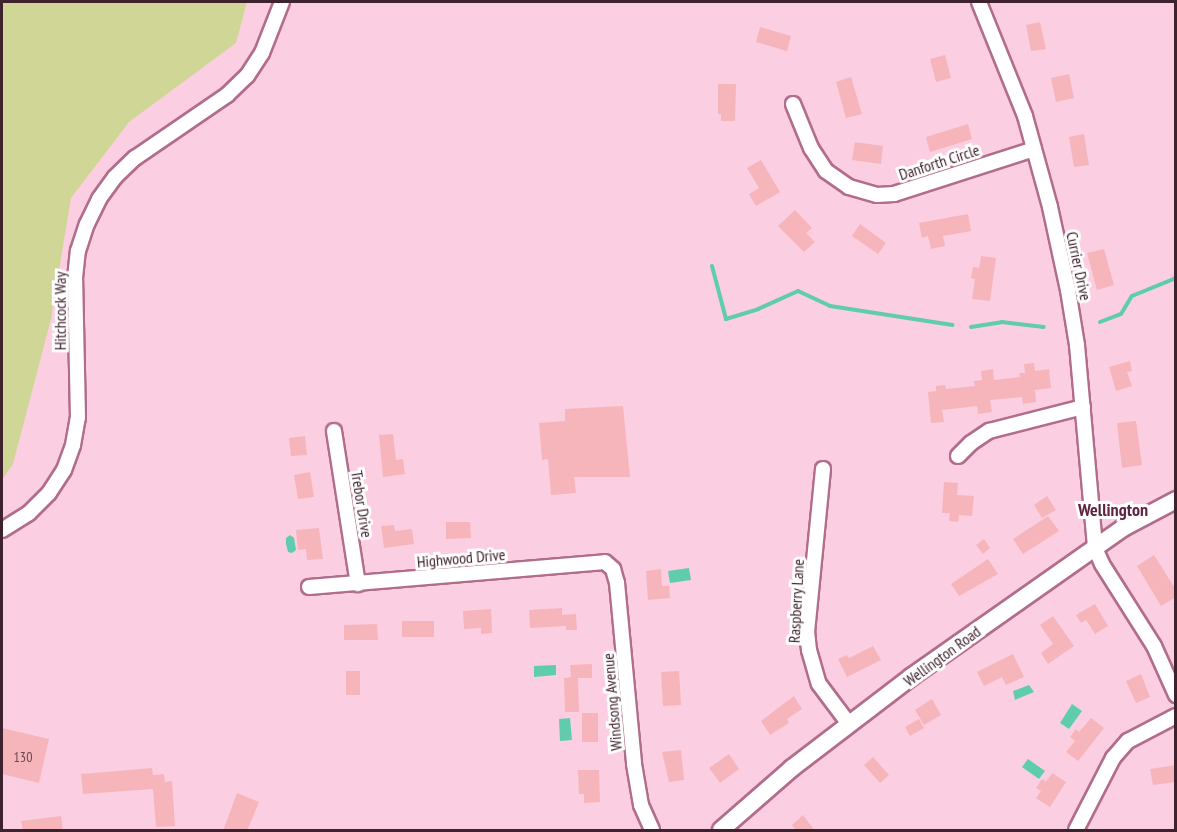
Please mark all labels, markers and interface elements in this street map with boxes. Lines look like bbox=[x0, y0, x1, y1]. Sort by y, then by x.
street label: Danforth Circle bbox=[896, 140, 982, 184]
street label: Currier Drive bbox=[1062, 230, 1096, 302]
street label: Hitchcock Way bbox=[50, 271, 70, 351]
street label: Trebor Drive bbox=[347, 469, 377, 539]
district label: Wellington bbox=[1078, 499, 1148, 521]
street label: Highwood Drive bbox=[416, 545, 506, 571]
street label: Raspberry Lane bbox=[784, 558, 808, 644]
street label: Wellington Road bbox=[900, 622, 984, 690]
street label: Windsong Avenue bbox=[598, 652, 626, 752]
house number: 130 bbox=[14, 749, 32, 765]

